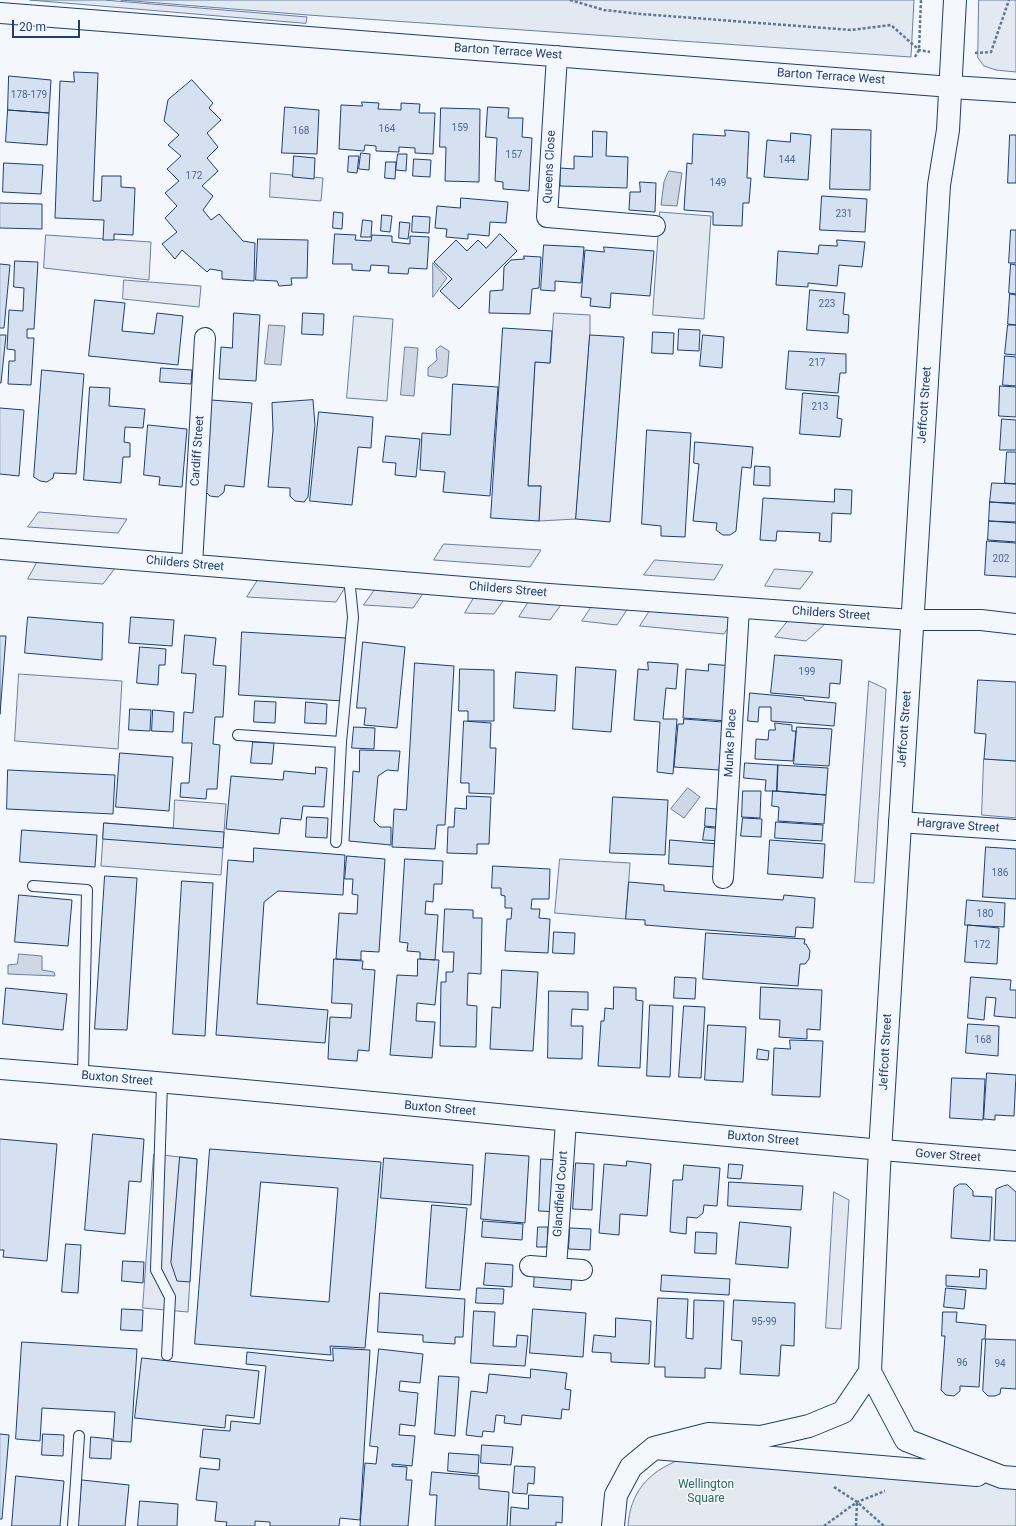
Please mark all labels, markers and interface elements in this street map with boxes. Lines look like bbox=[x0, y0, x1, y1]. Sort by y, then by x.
scale bar bbox=[14, 12, 82, 38]
text: 20 m bbox=[19, 20, 46, 34]
street label: Barton Terrace West bbox=[453, 41, 563, 63]
street label: Barton Terrace West bbox=[776, 66, 886, 88]
house number: 178-179 bbox=[11, 89, 47, 101]
house number: 159 bbox=[452, 122, 468, 134]
house number: 164 bbox=[379, 123, 395, 135]
house number: 168 bbox=[293, 125, 309, 137]
street label: Queens Close bbox=[541, 130, 559, 204]
house number: 157 bbox=[506, 149, 522, 161]
house number: 144 bbox=[779, 154, 795, 166]
house number: 172 bbox=[186, 170, 202, 182]
house number: 149 bbox=[710, 177, 726, 189]
house number: 231 bbox=[836, 208, 852, 220]
house number: 223 bbox=[819, 298, 835, 310]
house number: 217 bbox=[809, 357, 825, 369]
street label: Jeffcott Street bbox=[915, 366, 935, 444]
house number: 213 bbox=[812, 401, 828, 413]
street label: Cardiff Street bbox=[188, 415, 208, 487]
street label: Childers Street bbox=[145, 553, 225, 575]
house number: 202 bbox=[993, 553, 1009, 565]
street label: Childers Street bbox=[468, 579, 548, 601]
street label: Childers Street bbox=[791, 604, 871, 624]
house number: 199 bbox=[799, 666, 815, 678]
street label: Jeffcott Street bbox=[895, 690, 915, 768]
street label: Munks Place bbox=[722, 708, 740, 778]
street label: Hargrave Street bbox=[916, 816, 1000, 836]
house number: 186 bbox=[992, 867, 1008, 879]
house number: 180 bbox=[977, 908, 993, 920]
house number: 172 bbox=[974, 939, 990, 951]
street label: Jeffcott Street bbox=[877, 1013, 895, 1091]
house number: 168 bbox=[975, 1034, 991, 1046]
street label: Buxton Street bbox=[81, 1069, 153, 1089]
street label: Buxton Street bbox=[404, 1099, 476, 1119]
street label: Buxton Street bbox=[727, 1129, 799, 1149]
street label: Gover Street bbox=[915, 1147, 981, 1165]
street label: Glandfield Court bbox=[551, 1150, 571, 1238]
house number: 95-99 bbox=[751, 1316, 777, 1328]
house number: 96 bbox=[956, 1357, 968, 1369]
house number: 94 bbox=[994, 1358, 1006, 1370]
park label: Wellington Square bbox=[678, 1478, 734, 1506]

